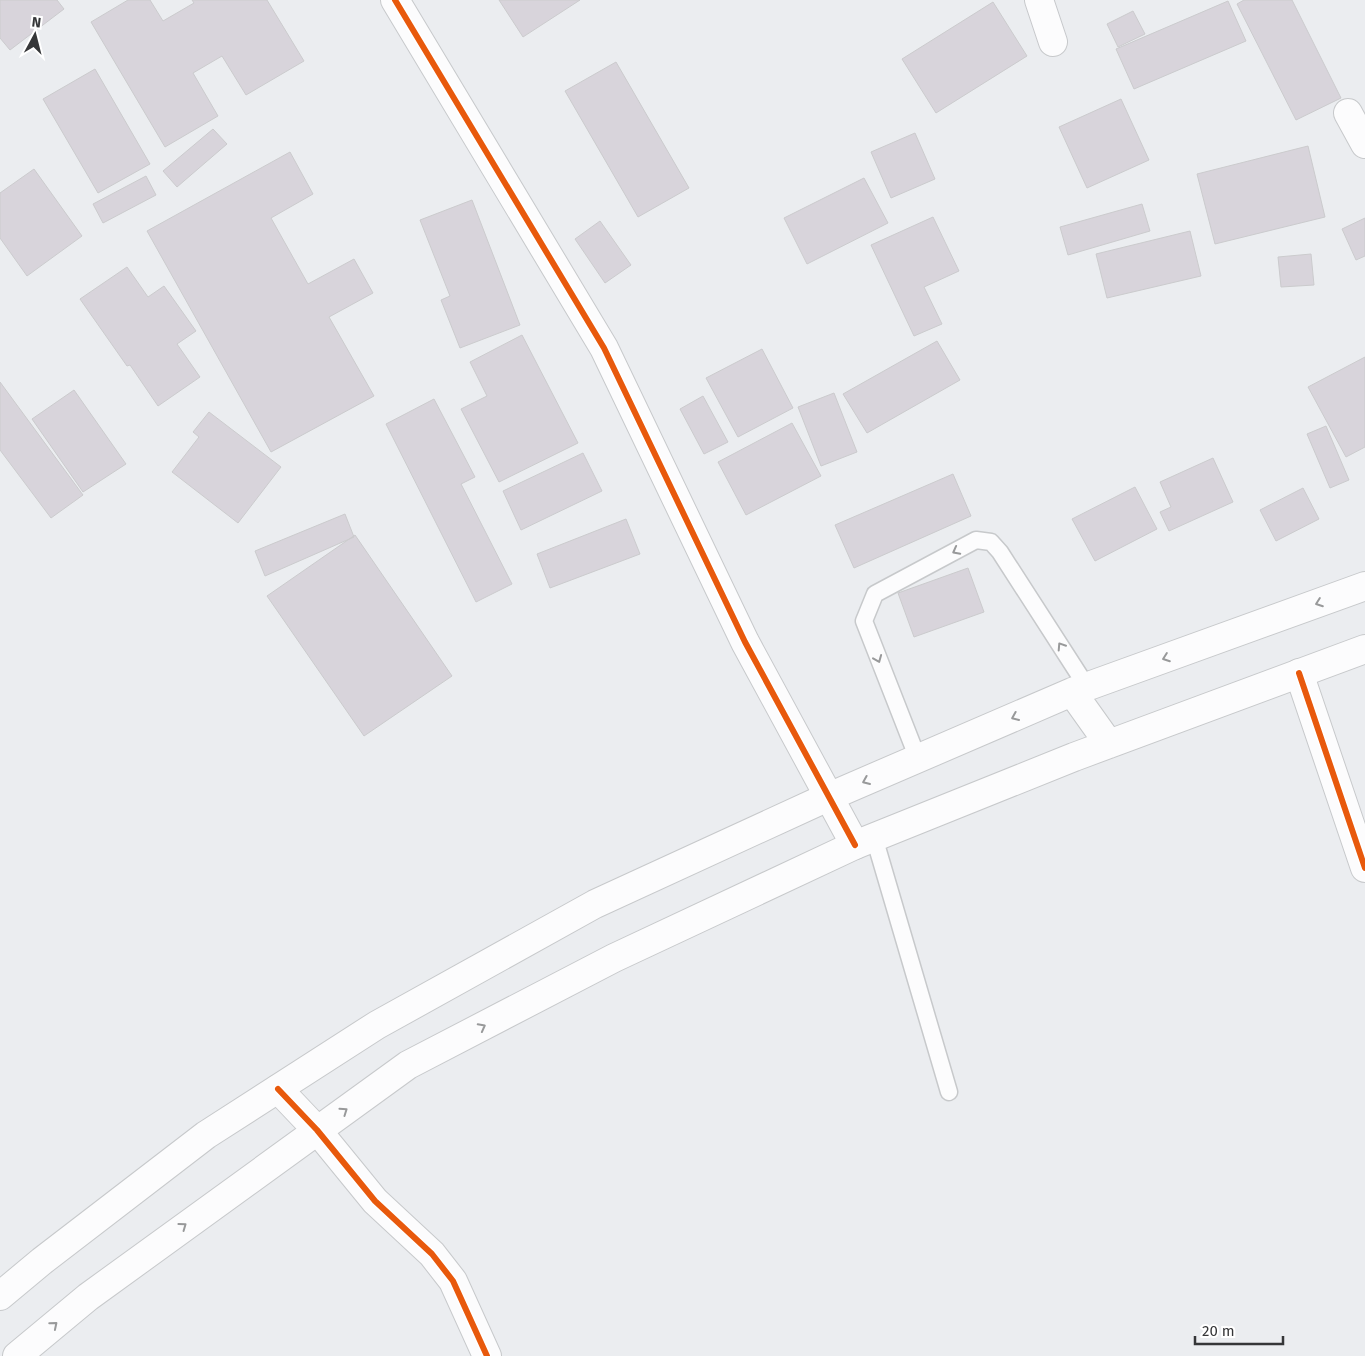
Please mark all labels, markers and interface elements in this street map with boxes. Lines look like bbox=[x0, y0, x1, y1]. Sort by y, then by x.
north arrow bbox=[10, 10, 60, 60]
text: N bbox=[31, 14, 42, 32]
one-way arrow bbox=[953, 545, 962, 555]
one-way arrow bbox=[1315, 597, 1324, 607]
one-way arrow bbox=[1057, 642, 1067, 651]
one-way arrow bbox=[1163, 652, 1171, 662]
one-way arrow bbox=[872, 654, 883, 663]
one-way arrow bbox=[1011, 710, 1020, 721]
one-way arrow bbox=[862, 775, 871, 785]
one-way arrow bbox=[477, 1023, 486, 1033]
one-way arrow bbox=[338, 1108, 347, 1117]
one-way arrow bbox=[177, 1224, 186, 1232]
scale bar bbox=[1195, 1314, 1282, 1346]
one-way arrow bbox=[48, 1322, 57, 1330]
text: 20 m bbox=[1202, 1322, 1235, 1340]

